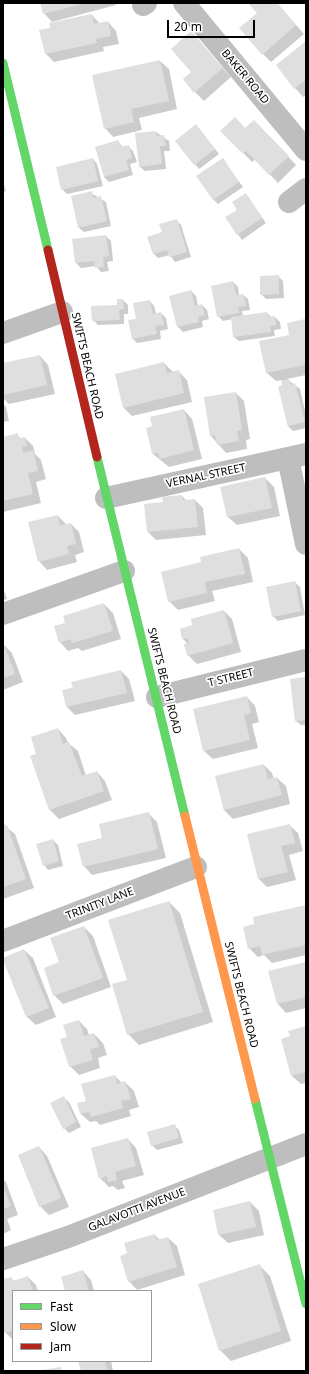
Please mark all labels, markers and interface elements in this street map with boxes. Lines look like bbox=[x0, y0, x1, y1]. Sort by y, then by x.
scale bar bbox=[169, 12, 257, 38]
text: 20 m bbox=[174, 18, 202, 35]
street label: BAKER ROAD bbox=[218, 47, 272, 107]
street label: SWIFTS BEACH ROAD bbox=[68, 311, 106, 421]
street label: VERNAL STREET bbox=[165, 461, 247, 491]
street label: SWIFTS BEACH ROAD bbox=[144, 627, 184, 735]
street label: T STREET bbox=[207, 666, 255, 690]
street label: TRINITY LANE bbox=[64, 885, 136, 923]
street label: SWIFTS BEACH ROAD bbox=[221, 941, 261, 1049]
street label: GALAVOTTI AVENUE bbox=[87, 1185, 187, 1235]
legend bbox=[12, 1290, 152, 1362]
text: Fast bbox=[50, 1298, 73, 1315]
text: Slow bbox=[50, 1318, 76, 1335]
text: Jam bbox=[50, 1338, 71, 1355]

